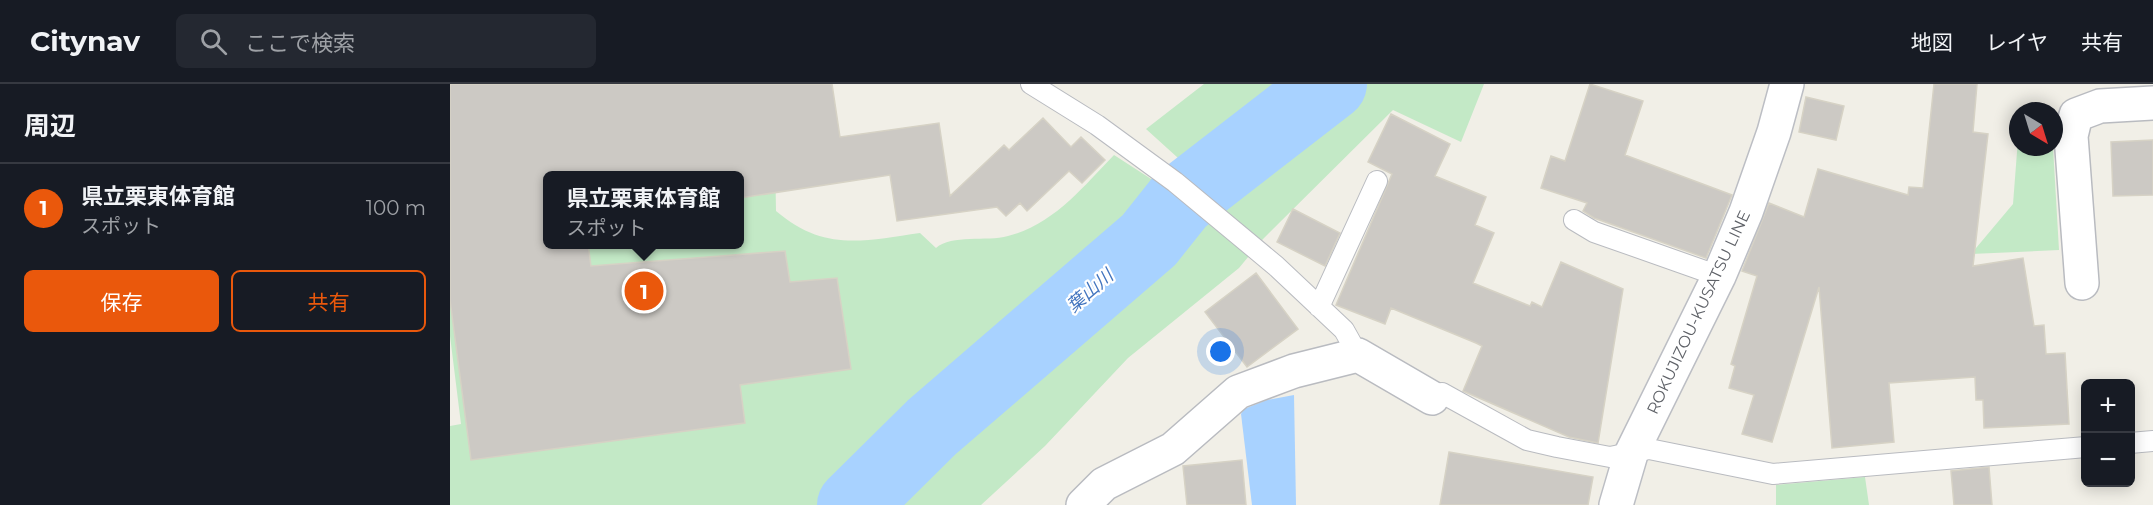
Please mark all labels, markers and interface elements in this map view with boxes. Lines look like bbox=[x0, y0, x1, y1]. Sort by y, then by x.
search box bbox=[176, 14, 596, 68]
text: Citynav bbox=[30, 24, 140, 58]
icon: search bbox=[197, 25, 230, 58]
text: ここで検索 bbox=[245, 30, 355, 57]
text: 地図 bbox=[1911, 30, 1953, 55]
text: レイヤ bbox=[1986, 30, 2048, 55]
text: 共有 bbox=[2081, 30, 2123, 55]
north arrow bbox=[2009, 102, 2063, 156]
text: 周辺 bbox=[24, 110, 76, 142]
popup bbox=[543, 171, 744, 249]
text: 県立栗東体育館 bbox=[81, 183, 235, 210]
text: 県立栗東体育館 bbox=[566, 185, 721, 212]
text: 1 bbox=[40, 196, 47, 220]
text: 100 m bbox=[366, 196, 426, 220]
street label: ROKUJIZOU-KUSATSU LINE bbox=[1643, 207, 1754, 417]
text: スポット bbox=[81, 214, 161, 238]
text: スポット bbox=[566, 216, 646, 240]
water label: 葉山川 bbox=[1062, 264, 1119, 317]
pin: 1 bbox=[624, 268, 664, 314]
button: 保存 bbox=[24, 270, 219, 332]
button: 共有 bbox=[231, 270, 426, 332]
your location bbox=[1206, 337, 1235, 366]
map controls bbox=[2081, 379, 2135, 487]
button: + bbox=[2081, 379, 2135, 433]
button: − bbox=[2081, 433, 2135, 487]

